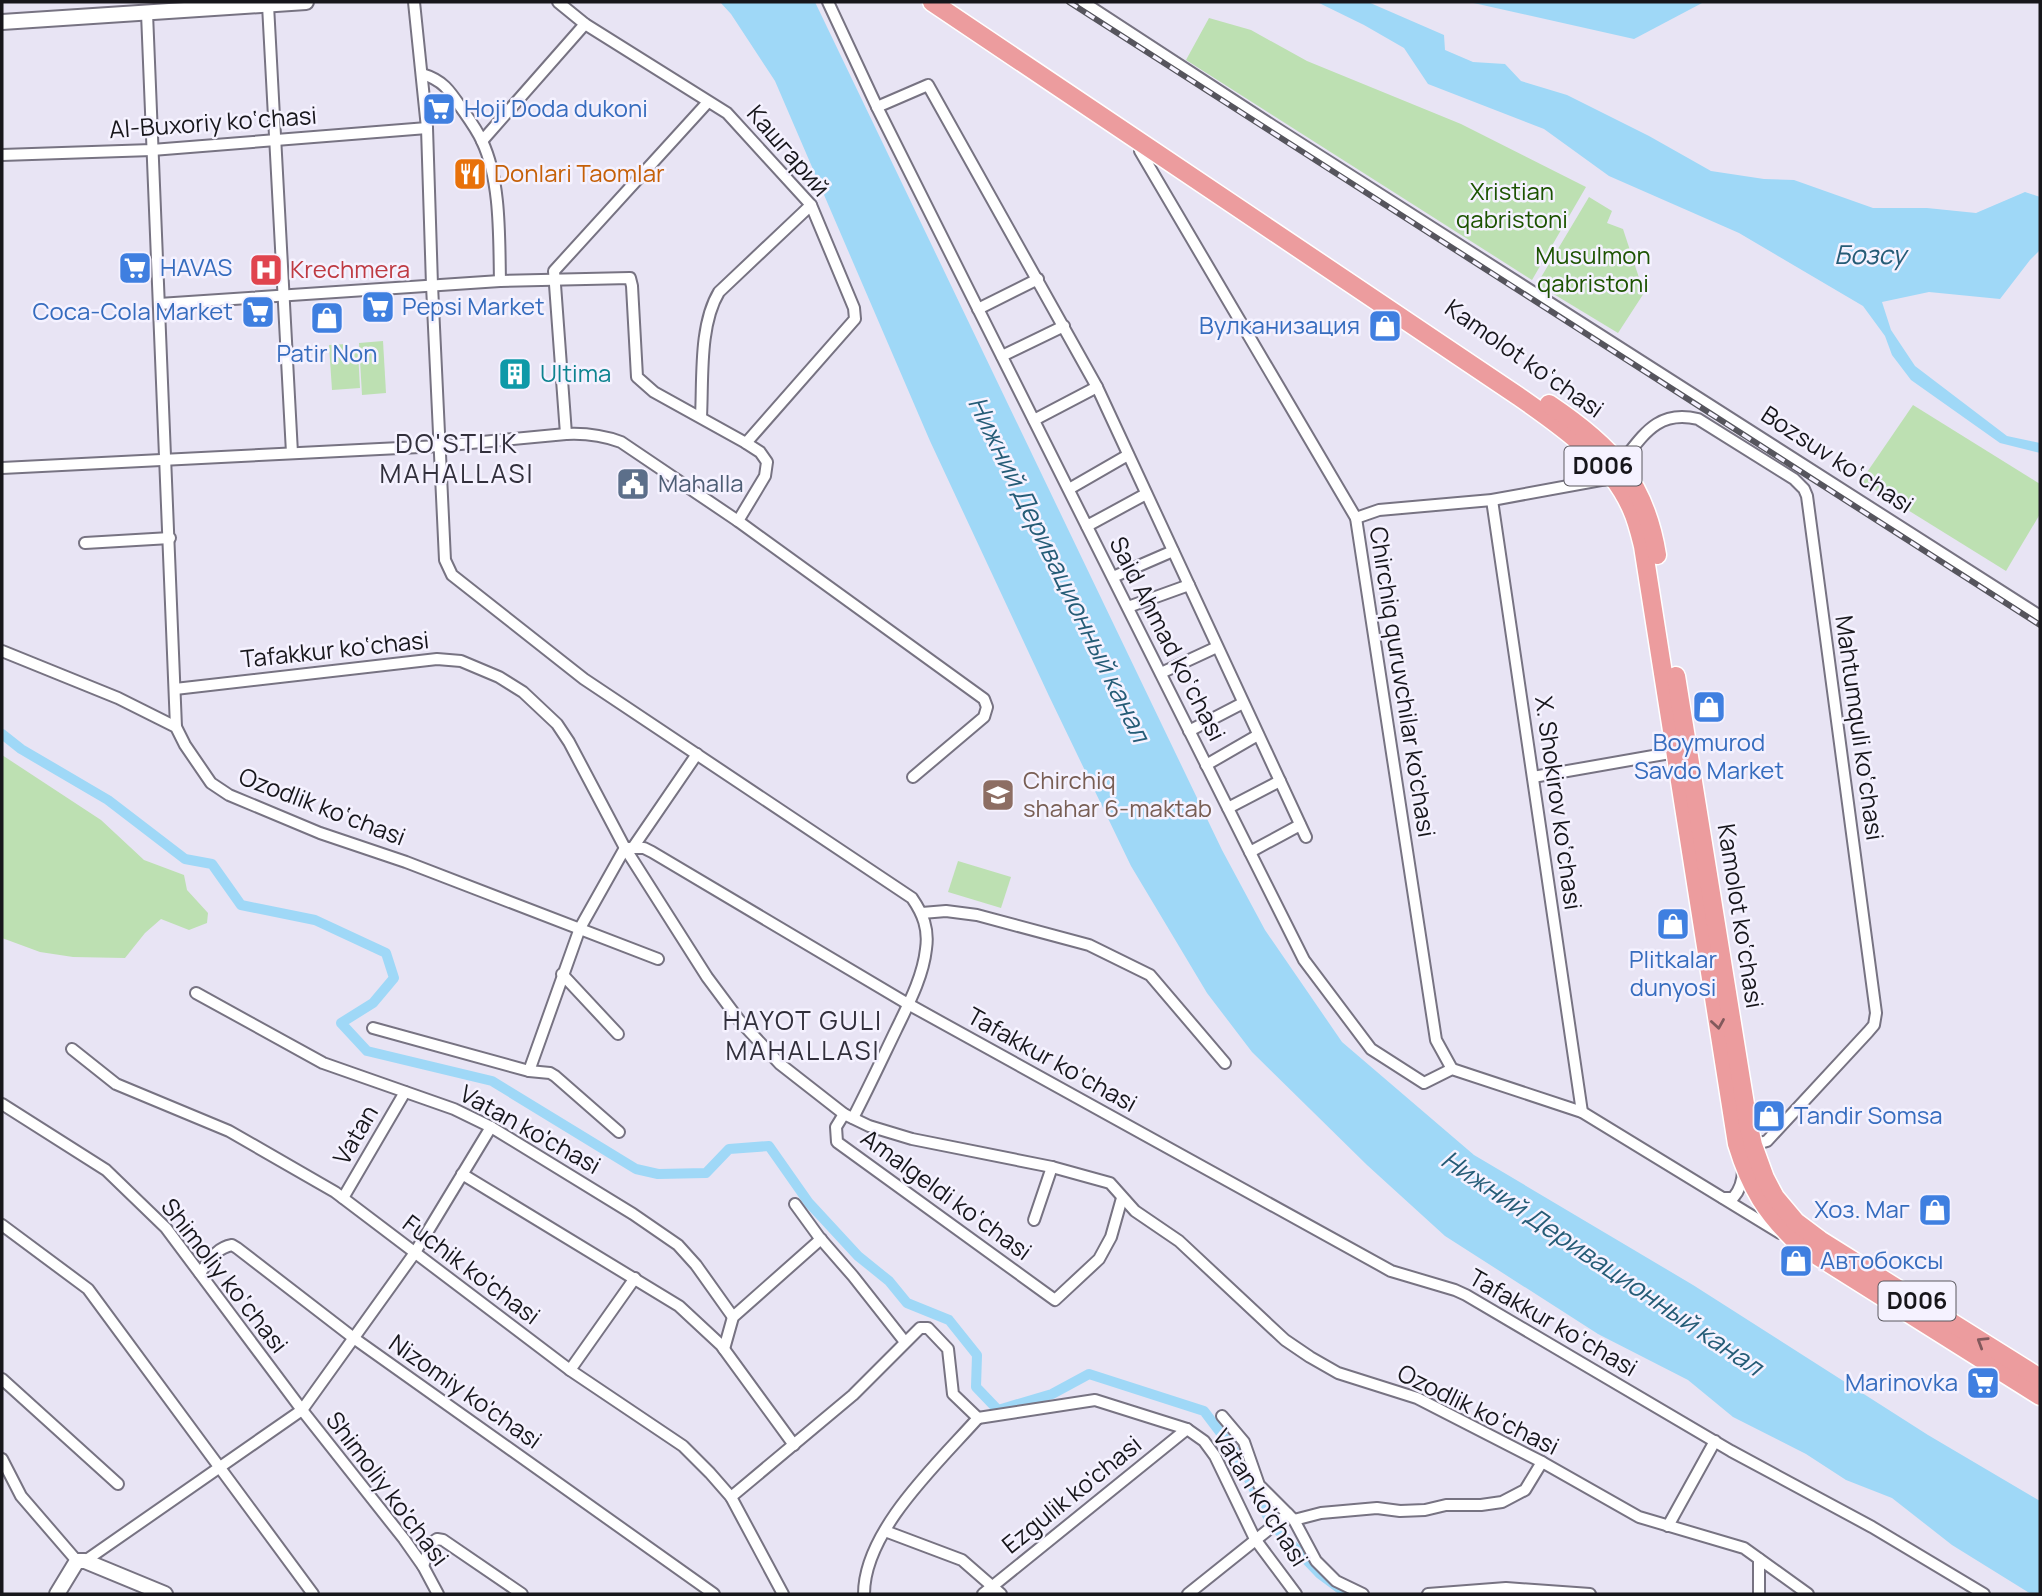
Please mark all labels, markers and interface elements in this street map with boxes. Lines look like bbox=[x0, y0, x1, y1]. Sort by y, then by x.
supermarket icon: Hoji Doda dukoni bbox=[420, 90, 458, 128]
place label: Hoji Doda dukoni bbox=[464, 91, 648, 124]
street label: Кашгарий bbox=[740, 97, 838, 203]
street label: Al-Buxoriy ko‘chasi bbox=[108, 98, 318, 145]
restaurant icon: Donlari Taomlar bbox=[451, 155, 489, 193]
place label: Donlari Taomlar bbox=[494, 156, 665, 189]
park label: Xristian qabristoni bbox=[1456, 174, 1568, 235]
water label: Бозсу bbox=[1834, 236, 1909, 272]
park label: Musulmon qabristoni bbox=[1535, 238, 1651, 299]
supermarket icon: HAVAS bbox=[116, 249, 154, 287]
place label: HAVAS bbox=[160, 250, 232, 283]
hospital icon: Krechmera bbox=[247, 251, 285, 289]
place label: Krechmera bbox=[290, 252, 410, 285]
supermarket icon: Pepsi Market bbox=[359, 288, 397, 326]
place label: Pepsi Market bbox=[402, 289, 545, 322]
street label: Kamolot ko‘chasi bbox=[1439, 291, 1611, 425]
supermarket icon: Coca-Cola Market bbox=[239, 293, 277, 331]
place label: Coca-Cola Market bbox=[32, 294, 233, 327]
shop icon: Patir Non bbox=[308, 299, 346, 337]
shop icon: Вулканизация bbox=[1366, 307, 1404, 345]
place label: Вулканизация bbox=[1199, 308, 1360, 341]
place label: Patir Non bbox=[277, 336, 377, 369]
building icon: Ultima bbox=[496, 355, 534, 393]
place label: Ultima bbox=[540, 356, 611, 389]
water label: Нижний Деривационный канал bbox=[960, 390, 1160, 749]
street label: Bozsuv ko‘chasi bbox=[1755, 397, 1920, 520]
district label: DO'STLIK MAHALLASI bbox=[379, 425, 535, 491]
road number: D006 bbox=[1564, 446, 1642, 486]
public building icon: Mahalla bbox=[614, 465, 652, 503]
place label: Mahalla bbox=[658, 466, 744, 499]
street label: Chirchiq quruvchilar ko'chasi bbox=[1363, 524, 1444, 839]
street label: Said Ahmad ko‘chasi bbox=[1103, 531, 1234, 746]
street label: Mahtumquli ko‘chasi bbox=[1828, 613, 1893, 842]
street label: Tafakkur ko‘chasi bbox=[239, 622, 431, 675]
shop icon: Boymurod Savdo Market bbox=[1690, 688, 1728, 726]
street label: X. Shokirov ko‘chasi bbox=[1528, 694, 1591, 912]
place label: Boymurod Savdo Market bbox=[1634, 725, 1784, 786]
street label: Ozodlik ko‘chasi bbox=[235, 759, 410, 852]
place label: Chirchiq shahar 6-maktab bbox=[1023, 763, 1212, 824]
school or university icon: Chirchiq shahar 6-maktab bbox=[979, 776, 1017, 814]
street label: Kamolot ko‘chasi bbox=[1711, 821, 1772, 1010]
shop icon: Plitkalar dunyosi bbox=[1654, 905, 1692, 943]
place label: Plitkalar dunyosi bbox=[1629, 942, 1717, 1003]
street label: Tafakkur ko‘chasi bbox=[962, 998, 1143, 1119]
district label: HAYOT GULI MAHALLASI bbox=[723, 1002, 883, 1068]
one-way arrow bbox=[1710, 1018, 1725, 1030]
street label: Vatan ko'chasi bbox=[454, 1076, 607, 1181]
shop icon: Tandir Somsa bbox=[1750, 1097, 1788, 1135]
street label: Vatan bbox=[324, 1098, 385, 1170]
place label: Tandir Somsa bbox=[1794, 1098, 1943, 1131]
street label: Amalgeldi ko‘chasi bbox=[855, 1121, 1039, 1267]
water label: Нижний Деривационный канал bbox=[1435, 1141, 1772, 1385]
street label: Shimoliy ko‘chasi bbox=[154, 1191, 296, 1359]
shop icon: Хоз. Маг bbox=[1916, 1191, 1954, 1229]
place label: Хоз. Маг bbox=[1814, 1192, 1910, 1225]
street label: Fuchik ko'chasi bbox=[397, 1206, 547, 1331]
shop icon: Автобоксы bbox=[1777, 1242, 1815, 1280]
place label: Автобоксы bbox=[1820, 1243, 1943, 1276]
street label: Tafakkur ko‘chasi bbox=[1464, 1260, 1644, 1383]
road number: D006 bbox=[1878, 1282, 1955, 1320]
street label: Nizomiy ko'chasi bbox=[383, 1326, 549, 1456]
one-way arrow bbox=[1977, 1338, 1990, 1351]
street label: Ozodlik ko‘chasi bbox=[1392, 1355, 1565, 1462]
supermarket icon: Marinovka bbox=[1964, 1364, 2002, 1402]
place label: Marinovka bbox=[1845, 1365, 1958, 1398]
street label: Shimoliy ko'chasi bbox=[319, 1404, 457, 1572]
street label: Vatan ko'chasi bbox=[1206, 1422, 1317, 1572]
street label: Ezgulik ko'chasi bbox=[994, 1427, 1148, 1560]

